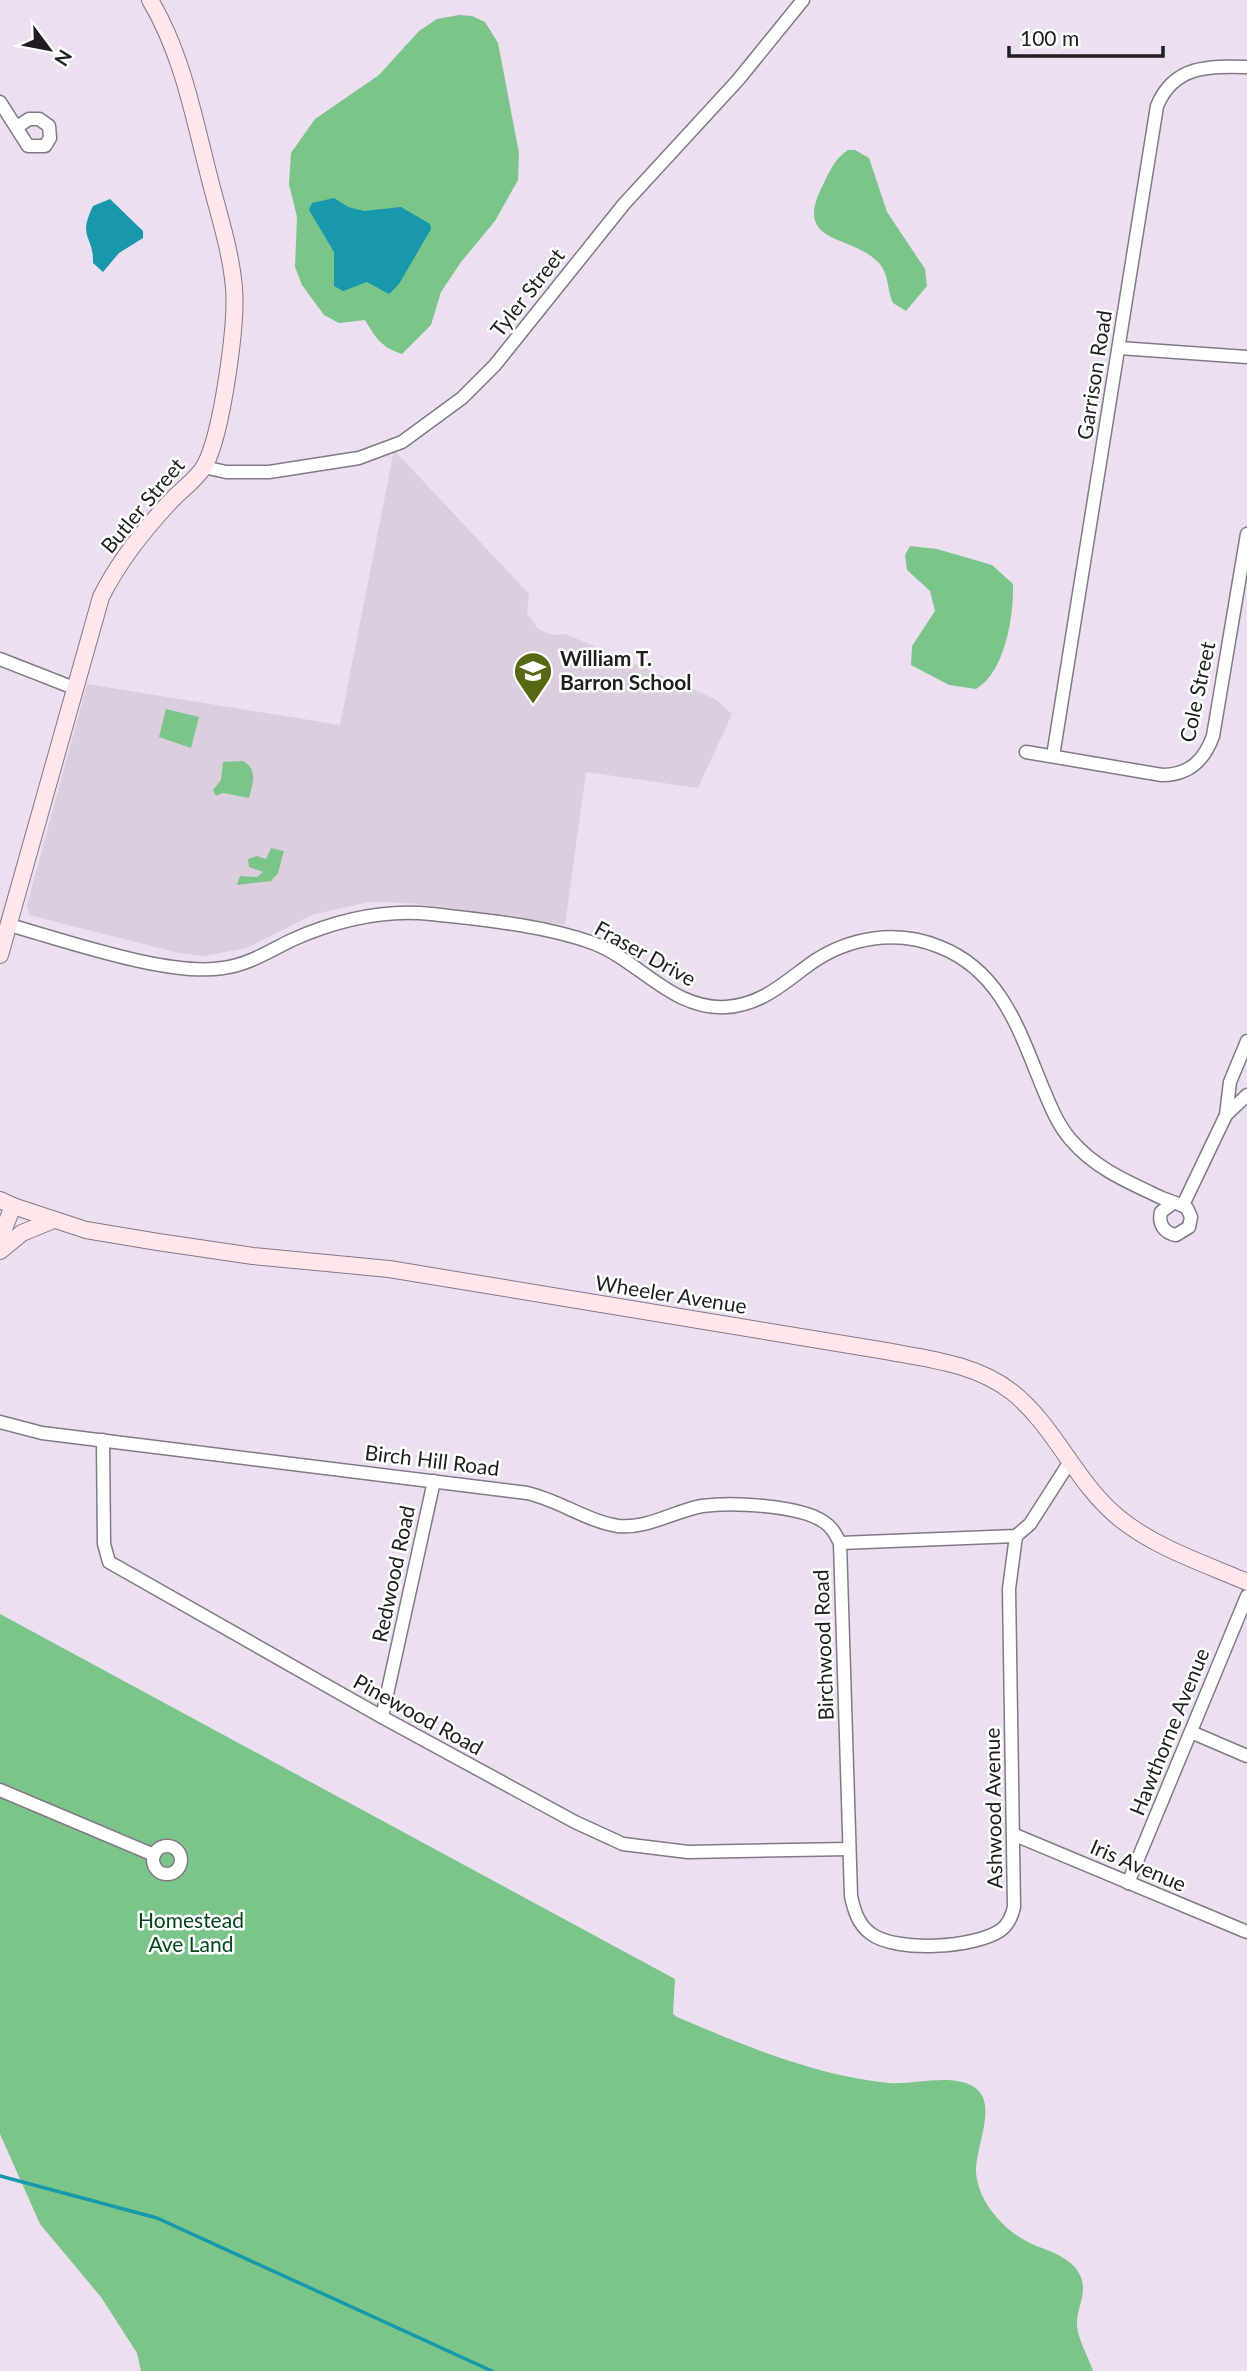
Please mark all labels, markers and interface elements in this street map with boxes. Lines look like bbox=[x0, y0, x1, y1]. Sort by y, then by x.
north arrow bbox=[14, 14, 84, 84]
scale bar bbox=[1009, 14, 1163, 58]
text: 100 m bbox=[1020, 25, 1079, 50]
text: N bbox=[50, 46, 77, 71]
street label: Tyler Street bbox=[485, 243, 569, 341]
street label: Garrison Road bbox=[1071, 308, 1116, 441]
street label: Butler Street bbox=[95, 452, 189, 558]
street label: Cole Street bbox=[1174, 639, 1220, 744]
place label: William T. Barron School bbox=[560, 645, 692, 694]
school or university icon: William T. Barron School bbox=[512, 650, 554, 705]
street label: Fraser Drive bbox=[591, 915, 701, 991]
street label: Wheeler Avenue bbox=[594, 1269, 749, 1318]
street label: Birch Hill Road bbox=[363, 1439, 501, 1480]
street label: Redwood Road bbox=[366, 1503, 419, 1644]
street label: Birchwood Road bbox=[807, 1569, 838, 1721]
street label: Hawthorne Avenue bbox=[1124, 1644, 1214, 1819]
street label: Pinewood Road bbox=[350, 1668, 488, 1760]
street label: Ashwood Avenue bbox=[979, 1727, 1006, 1889]
street label: Iris Avenue bbox=[1087, 1833, 1190, 1896]
park label: Homestead Ave Land bbox=[138, 1907, 244, 1956]

